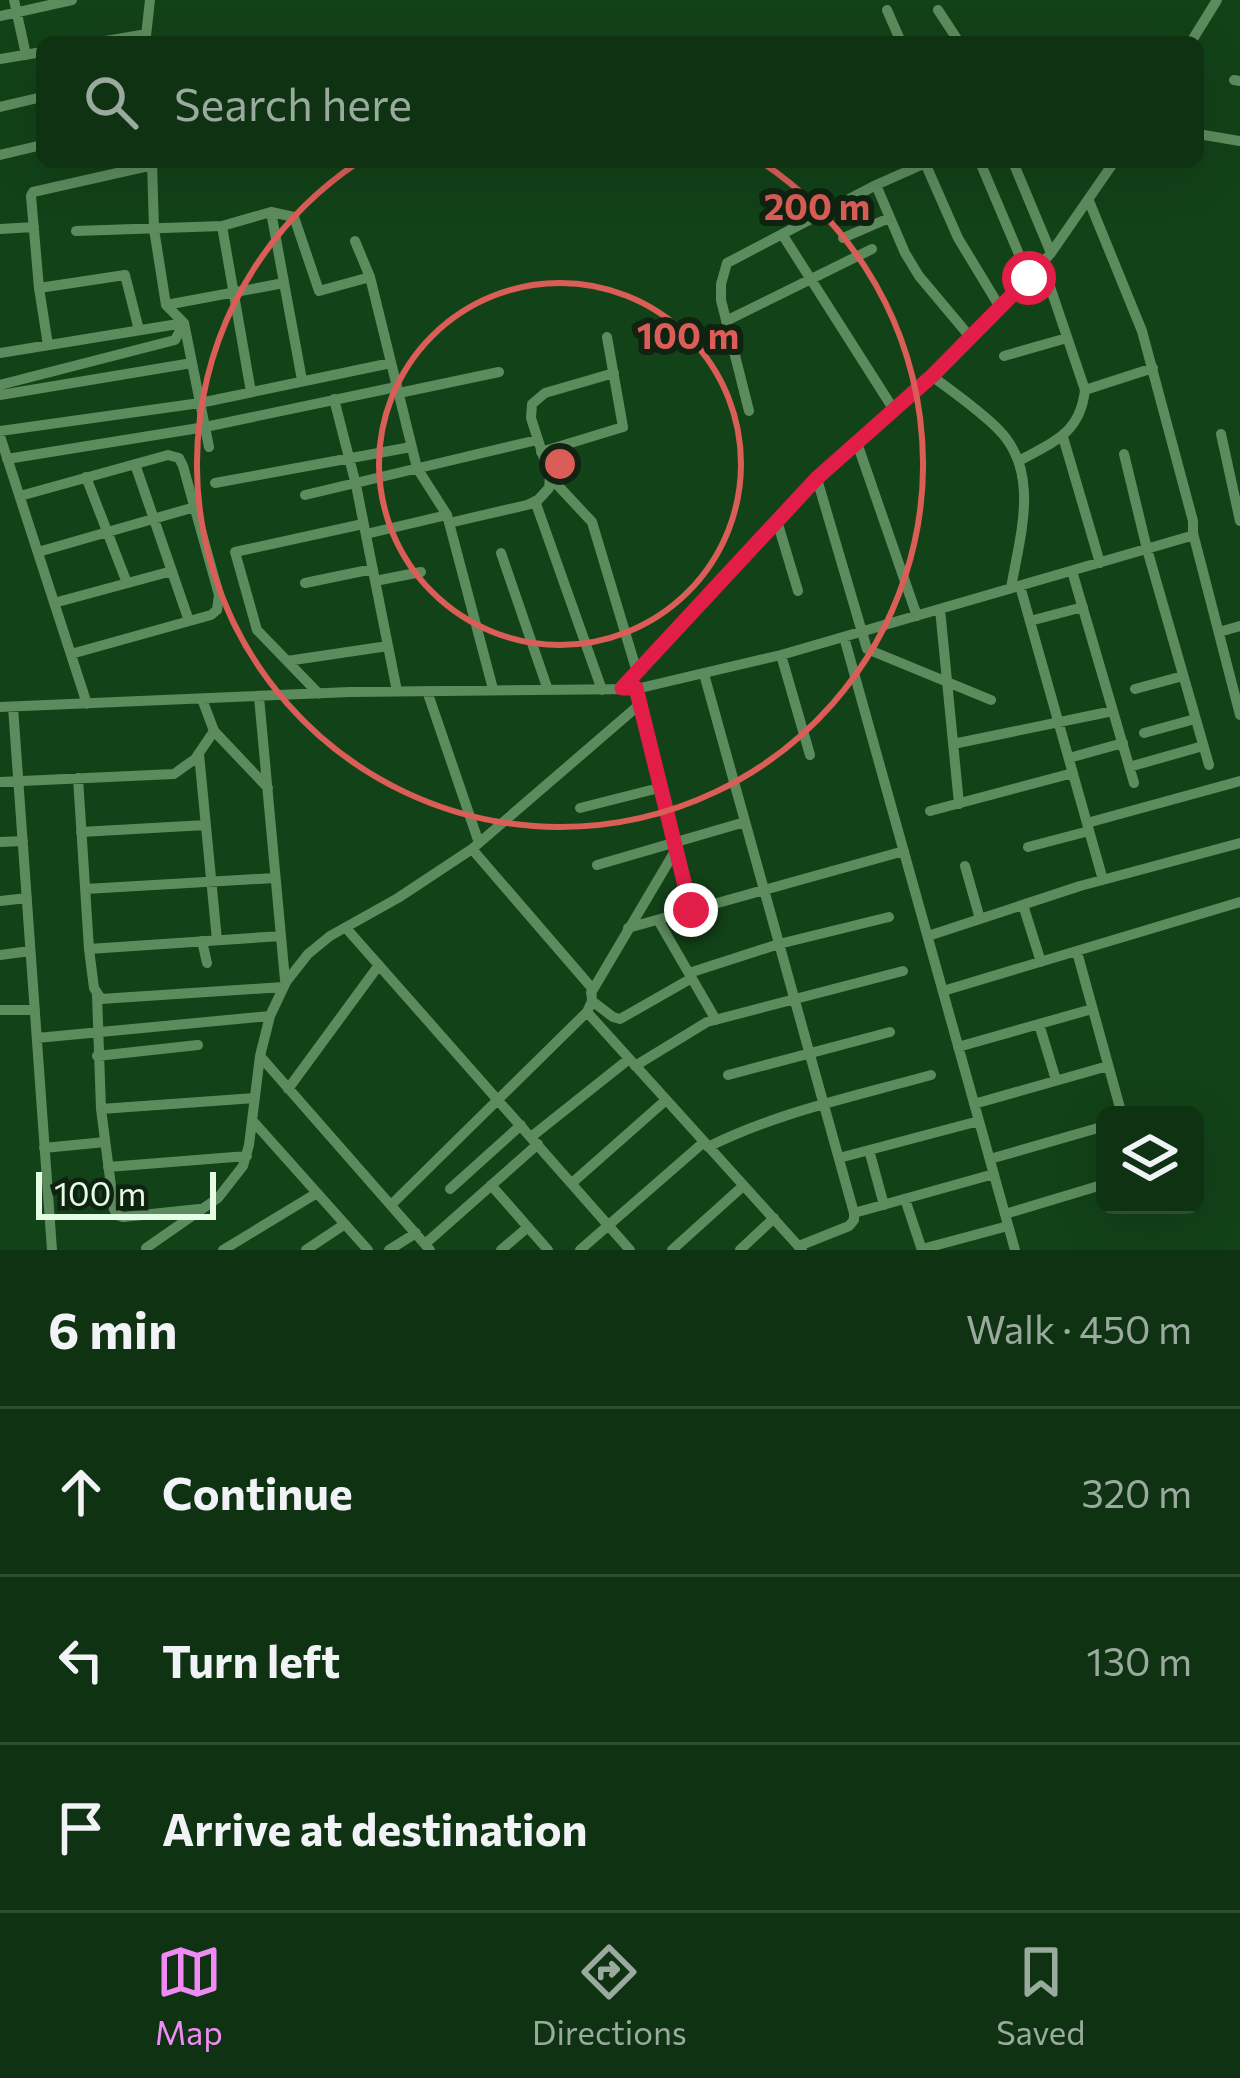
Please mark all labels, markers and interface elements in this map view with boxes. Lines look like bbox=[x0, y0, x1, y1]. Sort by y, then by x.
search box bbox=[36, 36, 1204, 168]
icon: search bbox=[78, 69, 144, 135]
text: Search here bbox=[174, 75, 412, 130]
text: 200 m bbox=[764, 183, 870, 227]
route start bbox=[1002, 251, 1056, 305]
text: 100 m bbox=[637, 312, 739, 356]
centre of rings bbox=[539, 443, 581, 485]
route end bbox=[664, 883, 718, 937]
map controls bbox=[1096, 1106, 1204, 1214]
button: layers bbox=[1096, 1106, 1204, 1214]
scale bar bbox=[36, 1166, 216, 1219]
text: 100 m bbox=[54, 1172, 146, 1213]
text: 6 min bbox=[48, 1297, 177, 1360]
text: Walk · 450 m bbox=[966, 1304, 1192, 1352]
icon: ahead bbox=[48, 1459, 114, 1525]
text: Continue bbox=[162, 1464, 353, 1519]
text: 320 m bbox=[1081, 1468, 1192, 1516]
icon: left bbox=[48, 1627, 114, 1693]
text: Turn left bbox=[162, 1632, 340, 1687]
text: 130 m bbox=[1086, 1636, 1192, 1684]
icon: arrive bbox=[48, 1795, 114, 1861]
text: Arrive at destination bbox=[162, 1800, 588, 1855]
tab: Map bbox=[155, 1939, 223, 2052]
tab: Directions bbox=[532, 1939, 687, 2052]
tab: Saved bbox=[996, 1939, 1085, 2052]

